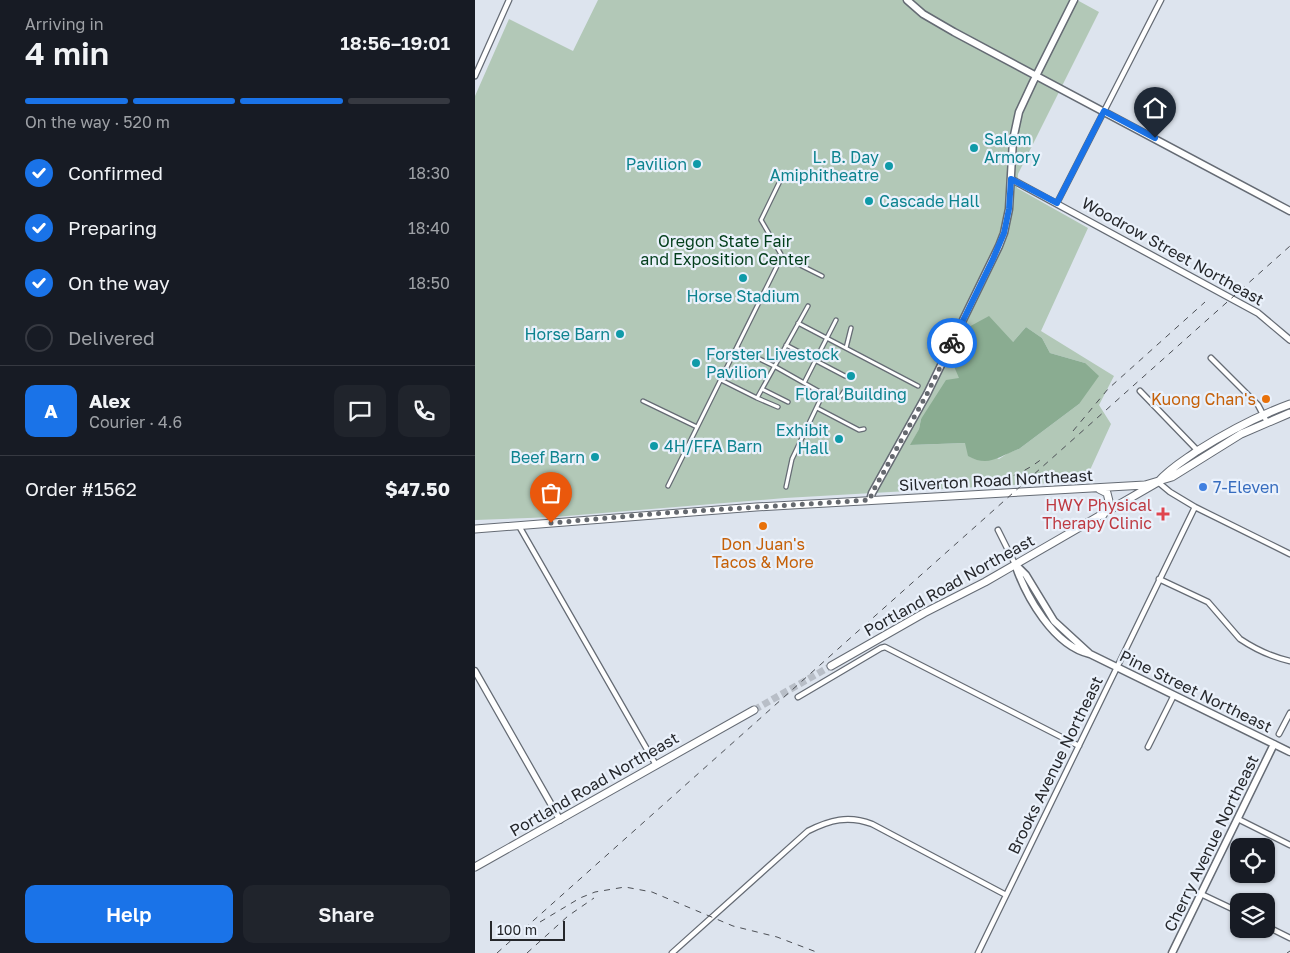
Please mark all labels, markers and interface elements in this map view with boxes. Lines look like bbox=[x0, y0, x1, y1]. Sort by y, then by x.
text: Arriving in bbox=[25, 14, 104, 34]
text: 18:56–19:01 bbox=[340, 31, 450, 54]
text: 4 min bbox=[25, 34, 109, 72]
pin bbox=[1134, 87, 1176, 138]
icon: home bbox=[1141, 94, 1169, 122]
text: On the way · 520 m bbox=[25, 112, 170, 132]
place label: Salem Armory bbox=[984, 129, 1040, 167]
marker: Salem Armory bbox=[968, 142, 980, 154]
place label: L. B. Day Amiphitheatre bbox=[770, 147, 879, 185]
place label: Pavilion bbox=[626, 154, 687, 174]
marker: Pavilion bbox=[691, 158, 703, 170]
icon: check bbox=[25, 159, 53, 187]
marker: L. B. Day Amiphitheatre bbox=[883, 160, 895, 172]
text: Confirmed bbox=[68, 161, 163, 184]
text: 18:30 bbox=[408, 163, 450, 183]
place label: Cascade Hall bbox=[879, 191, 980, 211]
street label: Woodrow Street Northeast bbox=[1078, 192, 1268, 310]
marker: Cascade Hall bbox=[863, 195, 875, 207]
icon: check bbox=[25, 214, 53, 242]
text: Preparing bbox=[68, 216, 157, 239]
text: 18:40 bbox=[408, 218, 450, 238]
park label: Oregon State Fair and Exposition Center bbox=[640, 231, 810, 269]
icon: check bbox=[25, 269, 53, 297]
text: On the way bbox=[68, 271, 170, 294]
marker: Horse Stadium bbox=[737, 272, 749, 284]
text: 18:50 bbox=[408, 273, 450, 293]
place label: Horse Stadium bbox=[686, 286, 800, 306]
courier bbox=[927, 318, 977, 368]
place label: Horse Barn bbox=[524, 324, 610, 344]
text: Delivered bbox=[68, 326, 155, 349]
marker: Horse Barn bbox=[614, 328, 626, 340]
icon: bike bbox=[938, 329, 966, 357]
place label: Forster Livestock Pavilion bbox=[706, 344, 839, 382]
marker: Forster Livestock Pavilion bbox=[690, 357, 702, 369]
marker: Floral Building bbox=[845, 370, 857, 382]
place label: Floral Building bbox=[795, 384, 907, 404]
button: chat bbox=[334, 385, 386, 437]
button: phone bbox=[398, 385, 450, 437]
text: Alex bbox=[89, 389, 130, 412]
place label: Kuong Chan's bbox=[1151, 389, 1256, 409]
marker: Kuong Chan's bbox=[1260, 393, 1272, 405]
text: A bbox=[44, 399, 58, 422]
text: Courier · 4.6 bbox=[89, 412, 182, 432]
place label: Exhibit Hall bbox=[776, 420, 829, 458]
marker: Exhibit Hall bbox=[833, 433, 845, 445]
place label: 4H/FFA Barn bbox=[664, 436, 762, 456]
marker: 4H/FFA Barn bbox=[648, 440, 660, 452]
place label: Beef Barn bbox=[510, 447, 585, 467]
marker: Beef Barn bbox=[589, 451, 601, 463]
street label: Silverton Road Northeast bbox=[898, 465, 1094, 495]
pin bbox=[530, 472, 572, 523]
text: Order #1562 bbox=[25, 477, 137, 500]
text: $47.50 bbox=[385, 477, 450, 500]
place label: 7-Eleven bbox=[1213, 477, 1279, 497]
icon: bag bbox=[537, 479, 565, 507]
marker: 7-Eleven bbox=[1197, 481, 1209, 493]
place label: HWY Physical Therapy Clinic bbox=[1042, 495, 1152, 533]
marker: HWY Physical Therapy Clinic bbox=[1156, 507, 1170, 521]
marker: Don Juan's Tacos & More bbox=[757, 520, 769, 532]
street label: Portland Road Northeast bbox=[860, 530, 1038, 640]
place label: Don Juan's Tacos & More bbox=[712, 534, 814, 572]
street label: Pine Street Northeast bbox=[1117, 645, 1275, 737]
street label: Brooks Avenue Northeast bbox=[1003, 673, 1107, 857]
street label: Portland Road Northeast bbox=[506, 727, 682, 841]
street label: Cherry Avenue Northeast bbox=[1159, 751, 1263, 935]
map controls bbox=[1230, 838, 1275, 938]
button: locate bbox=[1230, 838, 1275, 883]
button: Help bbox=[25, 885, 233, 943]
button: Share bbox=[243, 885, 450, 943]
button: layers bbox=[1230, 893, 1275, 938]
scale bar bbox=[490, 918, 565, 941]
text: 100 m bbox=[497, 921, 537, 938]

